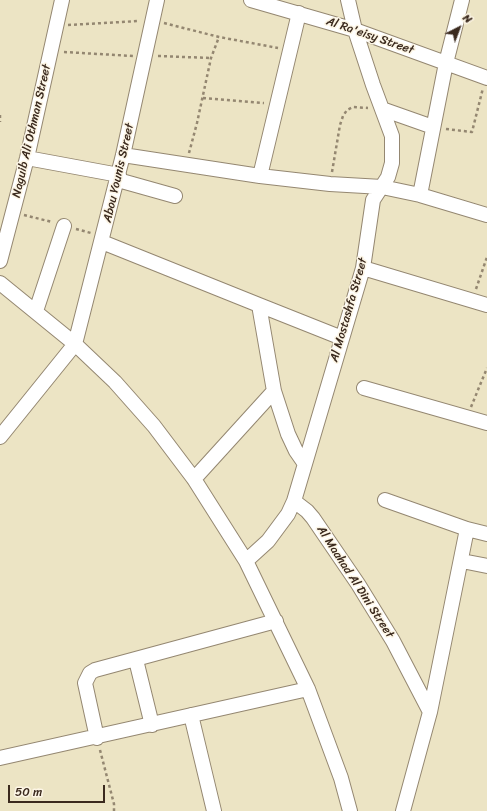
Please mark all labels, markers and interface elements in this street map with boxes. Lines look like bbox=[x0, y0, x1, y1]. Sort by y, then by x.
north arrow bbox=[439, 8, 479, 48]
text: N bbox=[458, 9, 477, 28]
street label: Al Ra'eisy Street bbox=[324, 14, 416, 58]
street label: Naguib Ali Othman Street bbox=[10, 63, 54, 199]
street label: Abou Younis Street bbox=[101, 122, 137, 224]
street label: Al Mostashfa Street bbox=[327, 256, 371, 364]
street label: Al Maahad Al Dini Street bbox=[313, 523, 397, 641]
scale bar bbox=[10, 777, 107, 803]
text: 50 m bbox=[15, 781, 42, 803]

